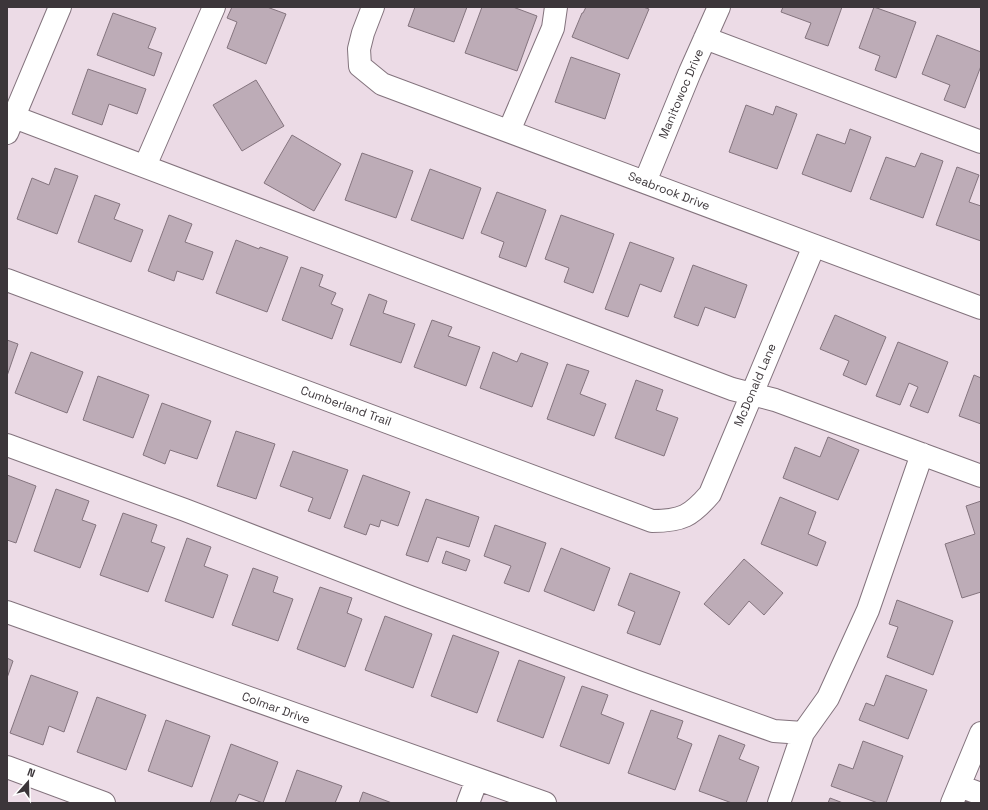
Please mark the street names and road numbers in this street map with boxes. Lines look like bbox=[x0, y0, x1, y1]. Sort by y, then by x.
street label: Manitowoc Drive bbox=[655, 47, 707, 141]
street label: Seabrook Drive bbox=[626, 168, 712, 214]
street label: McDonald Lane bbox=[730, 341, 780, 429]
street label: Cumberland Trail bbox=[298, 382, 394, 430]
street label: Colmar Drive bbox=[240, 688, 312, 728]

